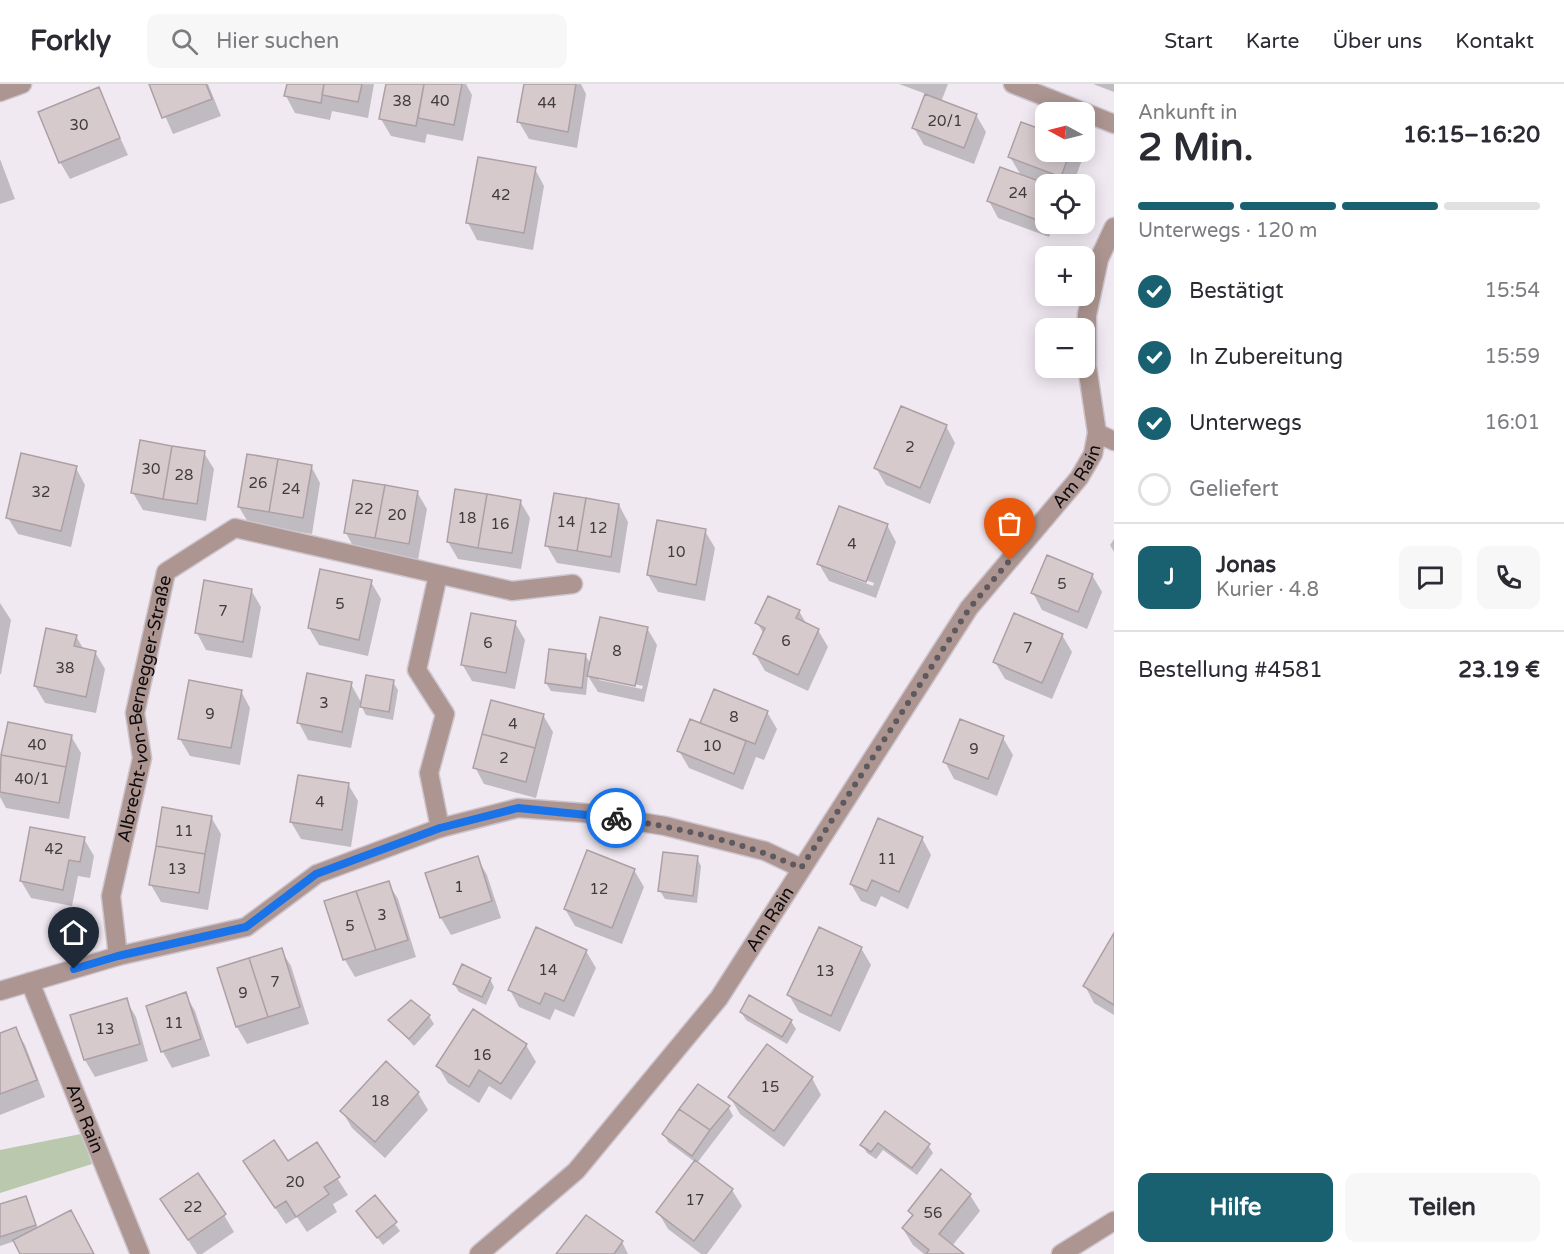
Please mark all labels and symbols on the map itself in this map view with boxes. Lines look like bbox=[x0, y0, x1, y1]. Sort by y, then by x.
house number: 38 bbox=[393, 92, 411, 110]
house number: 40 bbox=[431, 92, 449, 110]
house number: 44 bbox=[538, 94, 556, 112]
north arrow bbox=[1035, 102, 1095, 162]
house number: 20/1 bbox=[928, 112, 962, 130]
house number: 30 bbox=[70, 116, 88, 134]
house number: 24 bbox=[1009, 184, 1027, 202]
house number: 42 bbox=[492, 186, 510, 204]
house number: 2 bbox=[905, 438, 915, 456]
street label: Am Rain bbox=[1047, 443, 1105, 513]
house number: 30 bbox=[142, 460, 160, 478]
house number: 28 bbox=[175, 466, 193, 484]
house number: 26 bbox=[249, 474, 267, 492]
house number: 24 bbox=[282, 480, 300, 498]
house number: 32 bbox=[32, 483, 50, 501]
pin bbox=[984, 498, 1035, 560]
house number: 22 bbox=[355, 500, 373, 518]
house number: 20 bbox=[388, 506, 406, 524]
house number: 18 bbox=[458, 509, 476, 527]
house number: 14 bbox=[557, 513, 575, 531]
house number: 16 bbox=[491, 515, 509, 533]
house number: 12 bbox=[589, 519, 607, 537]
house number: 4 bbox=[847, 535, 857, 553]
house number: 10 bbox=[667, 543, 685, 561]
street label: Albrecht-von-Bernegger-Straße bbox=[112, 573, 176, 844]
house number: 5 bbox=[1057, 575, 1067, 593]
house number: 5 bbox=[335, 595, 345, 613]
house number: 7 bbox=[218, 602, 228, 620]
house number: 6 bbox=[781, 632, 791, 650]
house number: 6 bbox=[483, 634, 493, 652]
house number: 7 bbox=[1023, 639, 1033, 657]
house number: 8 bbox=[612, 642, 622, 660]
house number: 38 bbox=[56, 659, 74, 677]
house number: 3 bbox=[319, 694, 329, 712]
house number: 9 bbox=[205, 705, 215, 723]
house number: 8 bbox=[729, 708, 739, 726]
house number: 4 bbox=[508, 715, 518, 733]
house number: 40 bbox=[28, 736, 46, 754]
house number: 10 bbox=[703, 737, 721, 755]
house number: 9 bbox=[969, 740, 979, 758]
house number: 2 bbox=[499, 749, 509, 767]
house number: 40/1 bbox=[15, 770, 49, 788]
courier bbox=[586, 788, 646, 848]
house number: 4 bbox=[315, 793, 325, 811]
house number: 11 bbox=[175, 822, 193, 840]
house number: 42 bbox=[45, 840, 63, 858]
house number: 11 bbox=[878, 850, 896, 868]
house number: 13 bbox=[168, 860, 186, 878]
house number: 1 bbox=[454, 878, 464, 896]
house number: 12 bbox=[590, 880, 608, 898]
street label: Am Rain bbox=[741, 882, 799, 956]
house number: 3 bbox=[377, 906, 387, 924]
pin bbox=[48, 907, 99, 969]
house number: 5 bbox=[345, 917, 355, 935]
house number: 14 bbox=[539, 961, 557, 979]
house number: 13 bbox=[816, 962, 834, 980]
house number: 7 bbox=[270, 973, 280, 991]
house number: 9 bbox=[238, 984, 248, 1002]
house number: 11 bbox=[165, 1014, 183, 1032]
house number: 13 bbox=[96, 1020, 114, 1038]
house number: 16 bbox=[473, 1046, 491, 1064]
house number: 15 bbox=[761, 1078, 779, 1096]
street label: Am Rain bbox=[61, 1080, 109, 1156]
house number: 18 bbox=[371, 1092, 389, 1110]
house number: 20 bbox=[286, 1173, 304, 1191]
house number: 17 bbox=[686, 1191, 704, 1209]
house number: 22 bbox=[184, 1198, 202, 1216]
house number: 56 bbox=[924, 1204, 942, 1222]

